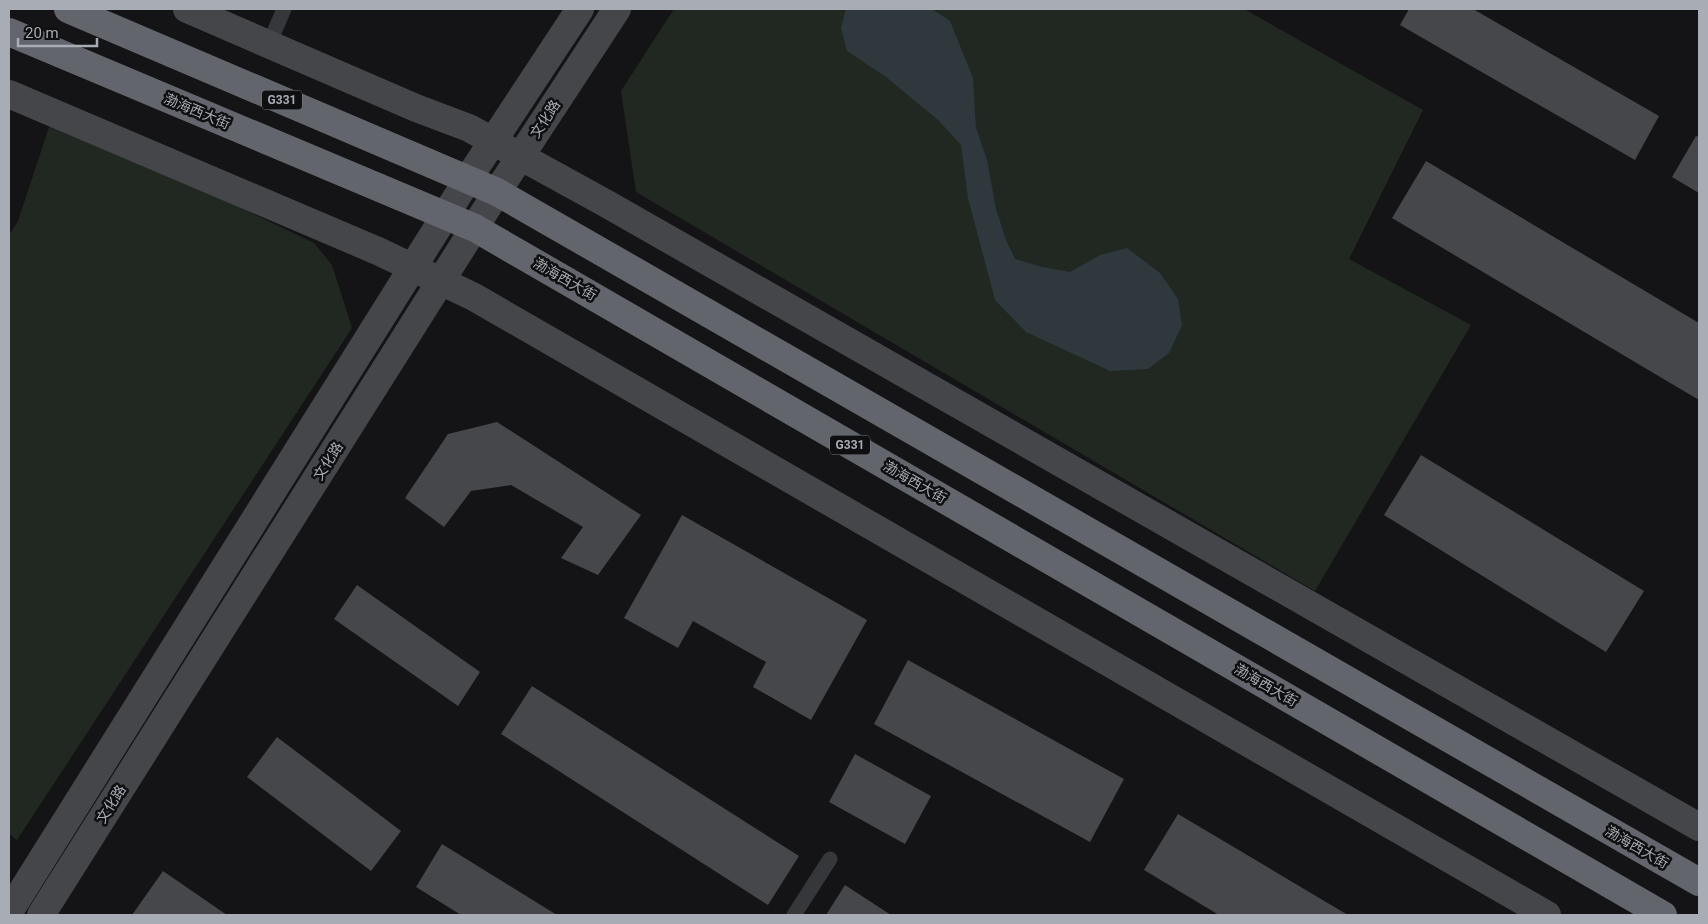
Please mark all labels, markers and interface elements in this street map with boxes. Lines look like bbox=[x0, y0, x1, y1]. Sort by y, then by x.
scale bar bbox=[18, 15, 96, 47]
text: 20 m bbox=[25, 24, 59, 42]
street label: 渤海西大街 bbox=[162, 90, 232, 132]
road number: G331 bbox=[262, 90, 302, 110]
street label: 文化路 bbox=[527, 97, 563, 141]
street label: 渤海西大街 bbox=[531, 255, 599, 303]
road number: G331 bbox=[830, 436, 870, 454]
street label: 文化路 bbox=[310, 439, 346, 483]
street label: 渤海西大街 bbox=[881, 458, 949, 506]
street label: 渤海西大街 bbox=[1232, 661, 1300, 709]
street label: 文化路 bbox=[93, 782, 129, 826]
street label: 渤海西大街 bbox=[1603, 823, 1671, 871]

